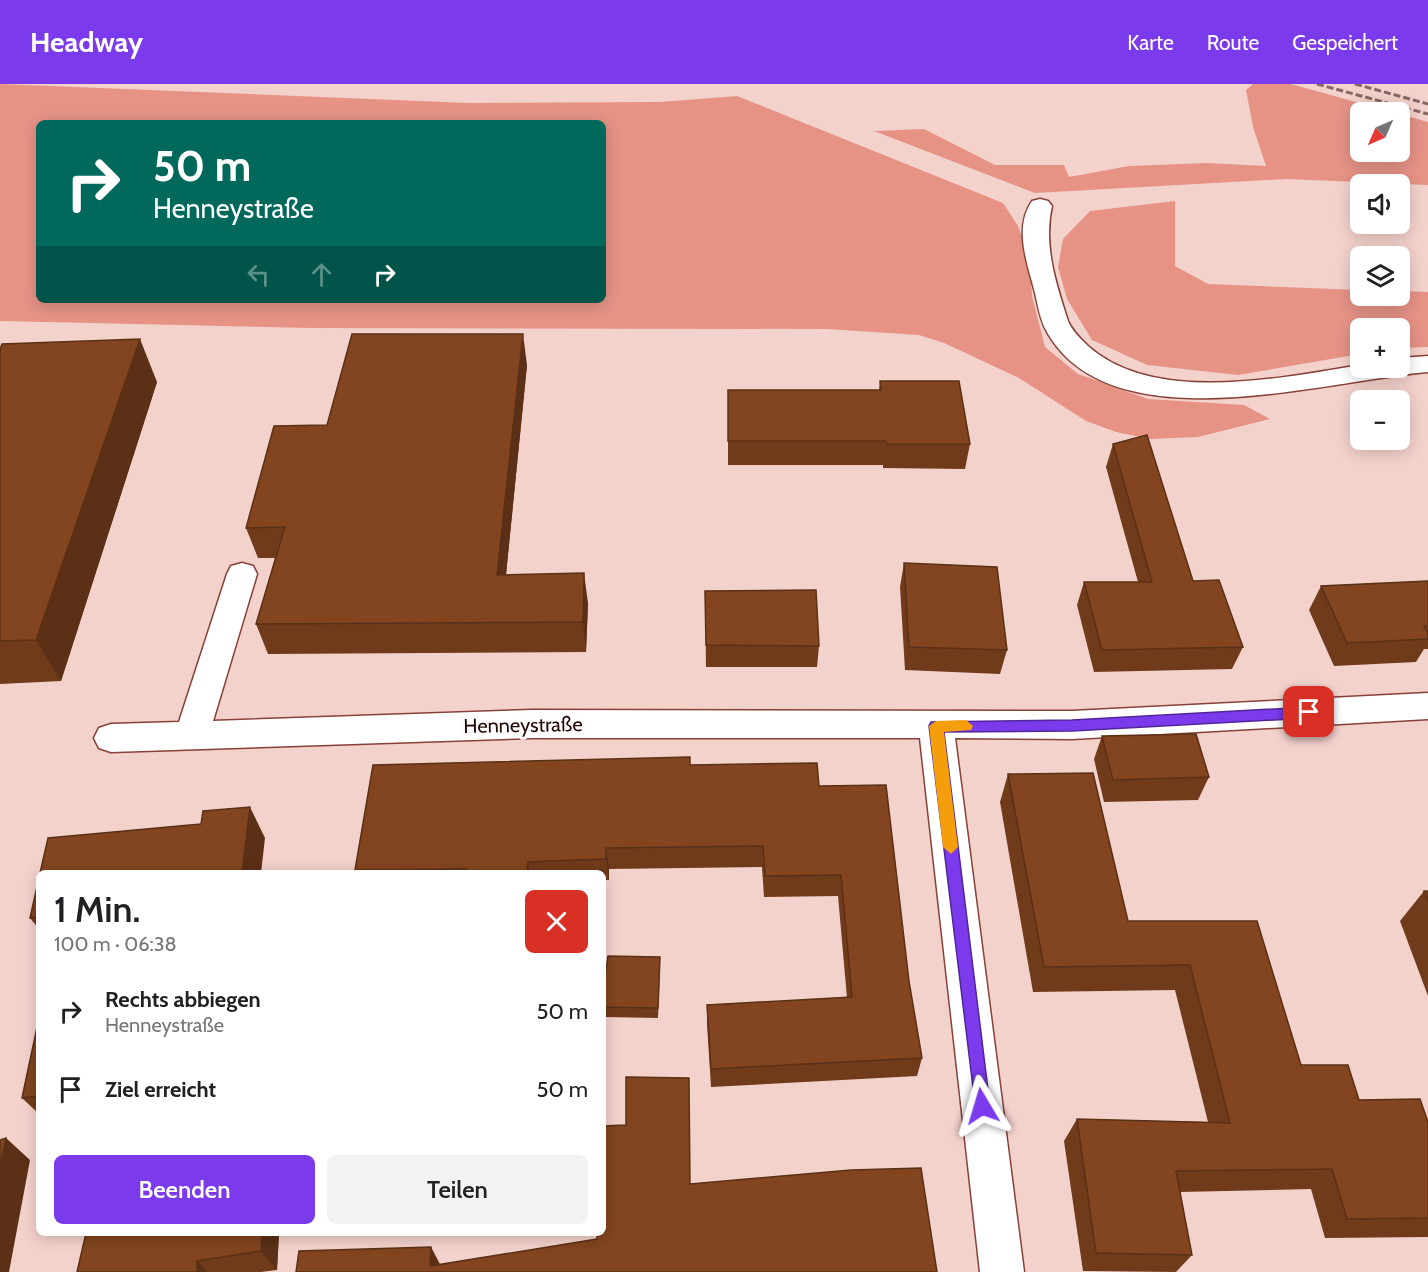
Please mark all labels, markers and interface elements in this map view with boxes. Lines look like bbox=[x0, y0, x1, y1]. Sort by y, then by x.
text: Headway bbox=[30, 25, 143, 59]
text: Karte bbox=[1127, 30, 1174, 55]
text: Route bbox=[1207, 30, 1259, 55]
text: Gespeichert bbox=[1292, 30, 1398, 55]
north arrow bbox=[1350, 102, 1410, 162]
map controls bbox=[1350, 102, 1410, 450]
text: 50 m bbox=[153, 140, 251, 192]
icon: right bbox=[54, 144, 132, 222]
button: sound bbox=[1350, 174, 1410, 234]
text: Henneystraße bbox=[153, 192, 314, 225]
button: layers bbox=[1350, 246, 1410, 306]
icon: left bbox=[242, 258, 275, 291]
icon: ahead bbox=[305, 258, 338, 291]
icon: right bbox=[368, 258, 401, 291]
button: + bbox=[1350, 318, 1410, 378]
button: − bbox=[1350, 390, 1410, 450]
pin bbox=[1283, 686, 1334, 737]
icon: arrive bbox=[1292, 695, 1325, 728]
street label: Henneystraße bbox=[463, 712, 583, 738]
text: 1 Min. bbox=[54, 887, 140, 931]
button: close bbox=[525, 890, 588, 953]
text: 100 m · 06:38 bbox=[54, 932, 177, 956]
text: Rechts abbiegen bbox=[105, 986, 261, 1013]
icon: right bbox=[54, 995, 87, 1028]
text: 50 m bbox=[536, 998, 588, 1025]
text: Henneystraße bbox=[105, 1013, 224, 1037]
icon: arrive bbox=[54, 1073, 87, 1106]
position arrow bbox=[950, 1074, 1014, 1138]
text: Ziel erreicht bbox=[105, 1076, 216, 1103]
text: 50 m bbox=[536, 1076, 588, 1103]
button: Beenden bbox=[54, 1155, 315, 1224]
button: Teilen bbox=[327, 1155, 588, 1224]

